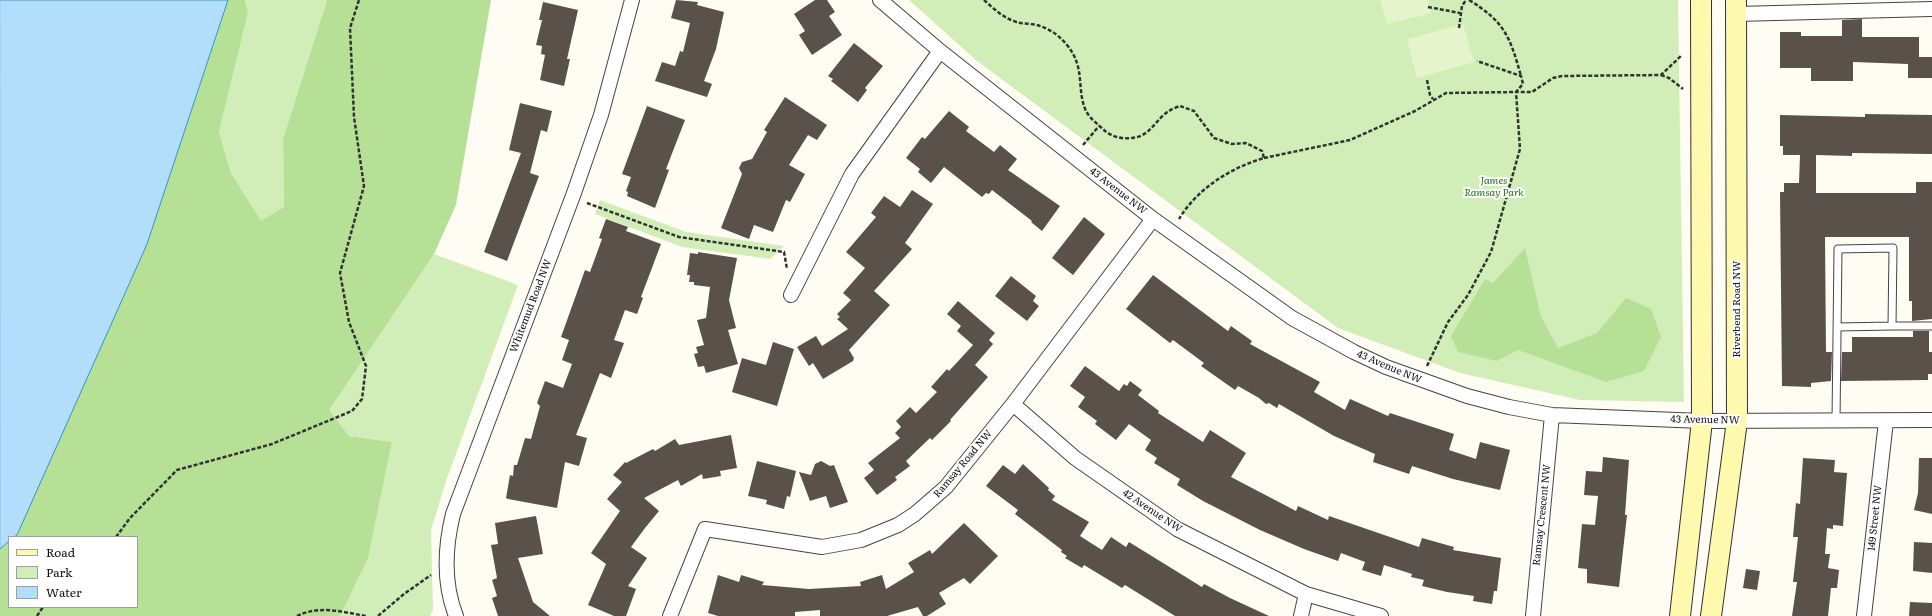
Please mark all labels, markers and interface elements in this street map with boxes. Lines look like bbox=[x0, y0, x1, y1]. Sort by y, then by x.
street label: 43 Avenue NW bbox=[1087, 165, 1149, 217]
park label: James Ramsay Park bbox=[1464, 175, 1524, 198]
street label: Whitemud Road NW bbox=[508, 258, 554, 354]
street label: Riverbend Road NW bbox=[1731, 261, 1743, 357]
street label: 43 Avenue NW bbox=[1355, 348, 1423, 386]
street label: 43 Avenue NW bbox=[1670, 413, 1740, 427]
street label: Ramsay Road NW bbox=[931, 428, 995, 500]
street label: Ramsay Crescent NW bbox=[1531, 464, 1553, 566]
street label: 149 Street NW bbox=[1866, 484, 1884, 552]
street label: 42 Avenue NW bbox=[1120, 487, 1184, 535]
legend bbox=[8, 536, 138, 608]
text: Road bbox=[46, 543, 75, 561]
text: Park bbox=[46, 563, 72, 581]
text: Water bbox=[46, 583, 82, 601]

